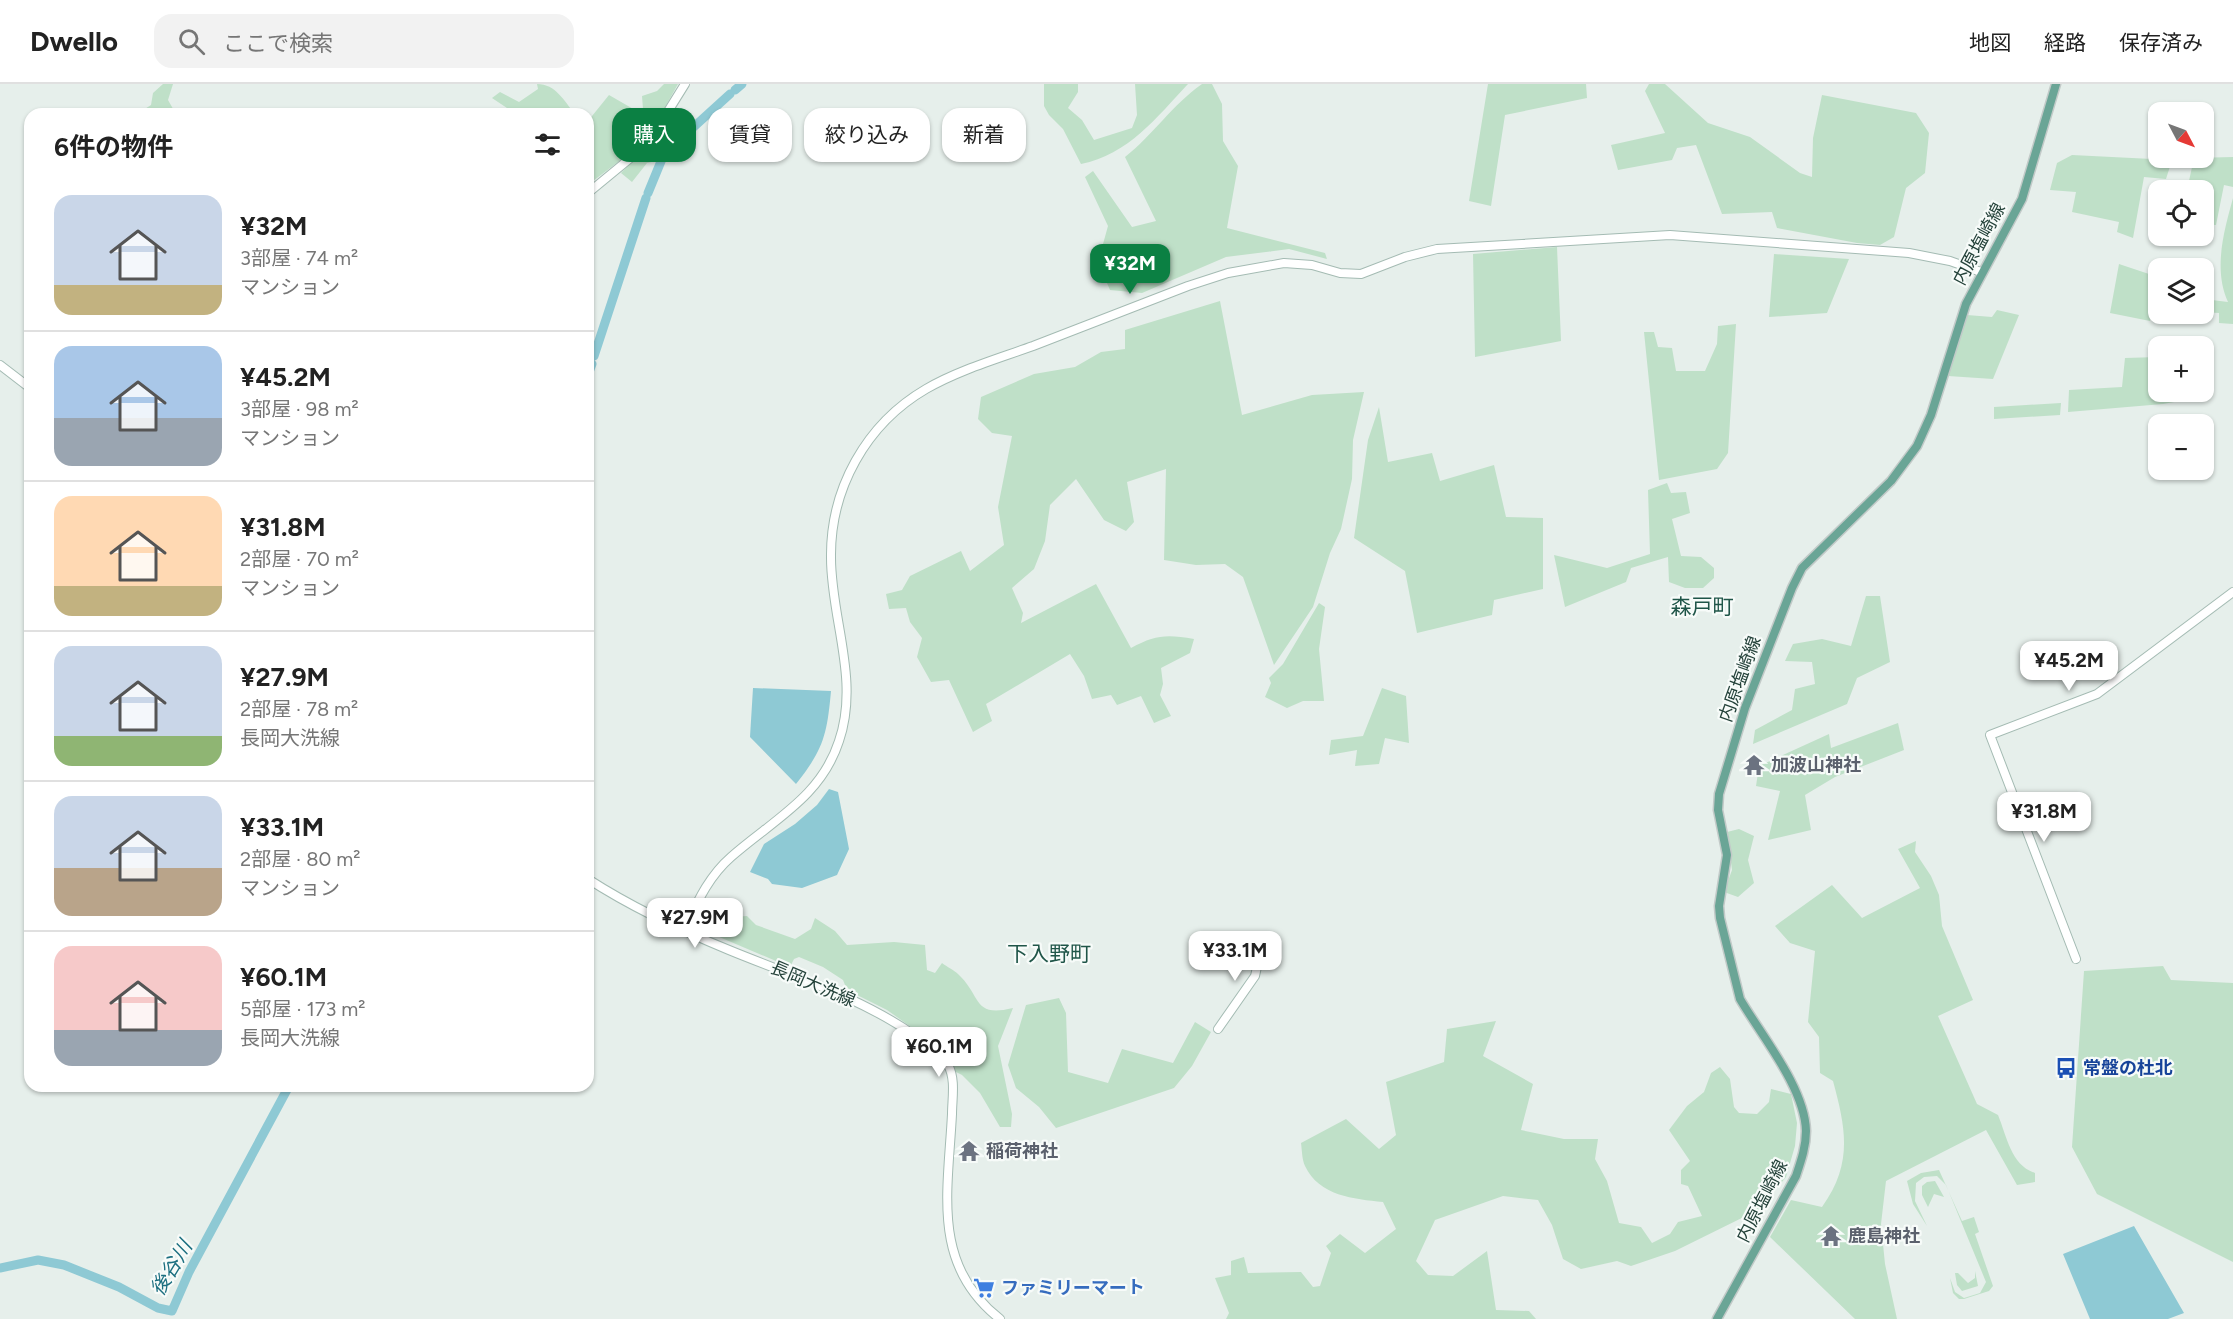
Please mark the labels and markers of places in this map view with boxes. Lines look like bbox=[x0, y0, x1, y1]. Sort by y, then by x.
pin: ¥32M bbox=[1094, 244, 1166, 295]
pin: ¥45.2M bbox=[2020, 641, 2118, 692]
temple icon: 加波山神社 bbox=[1742, 753, 1766, 777]
place label: 加波山神社 bbox=[1771, 754, 1861, 776]
pin: ¥31.8M bbox=[1995, 792, 2093, 843]
pin: ¥27.9M bbox=[646, 898, 744, 949]
pin: ¥33.1M bbox=[1186, 931, 1284, 982]
pin: ¥60.1M bbox=[890, 1027, 988, 1078]
bus stop icon: 常盤の杜北 bbox=[2054, 1056, 2078, 1080]
place label: 常盤の杜北 bbox=[2083, 1057, 2173, 1079]
temple icon: 稲荷神社 bbox=[957, 1139, 981, 1163]
place label: 稲荷神社 bbox=[986, 1140, 1058, 1162]
temple icon: 鹿島神社 bbox=[1819, 1224, 1843, 1248]
place label: 鹿島神社 bbox=[1848, 1225, 1920, 1247]
supermarket icon: ファミリーマート bbox=[972, 1276, 996, 1300]
place label: ファミリーマート bbox=[1001, 1277, 1145, 1299]

